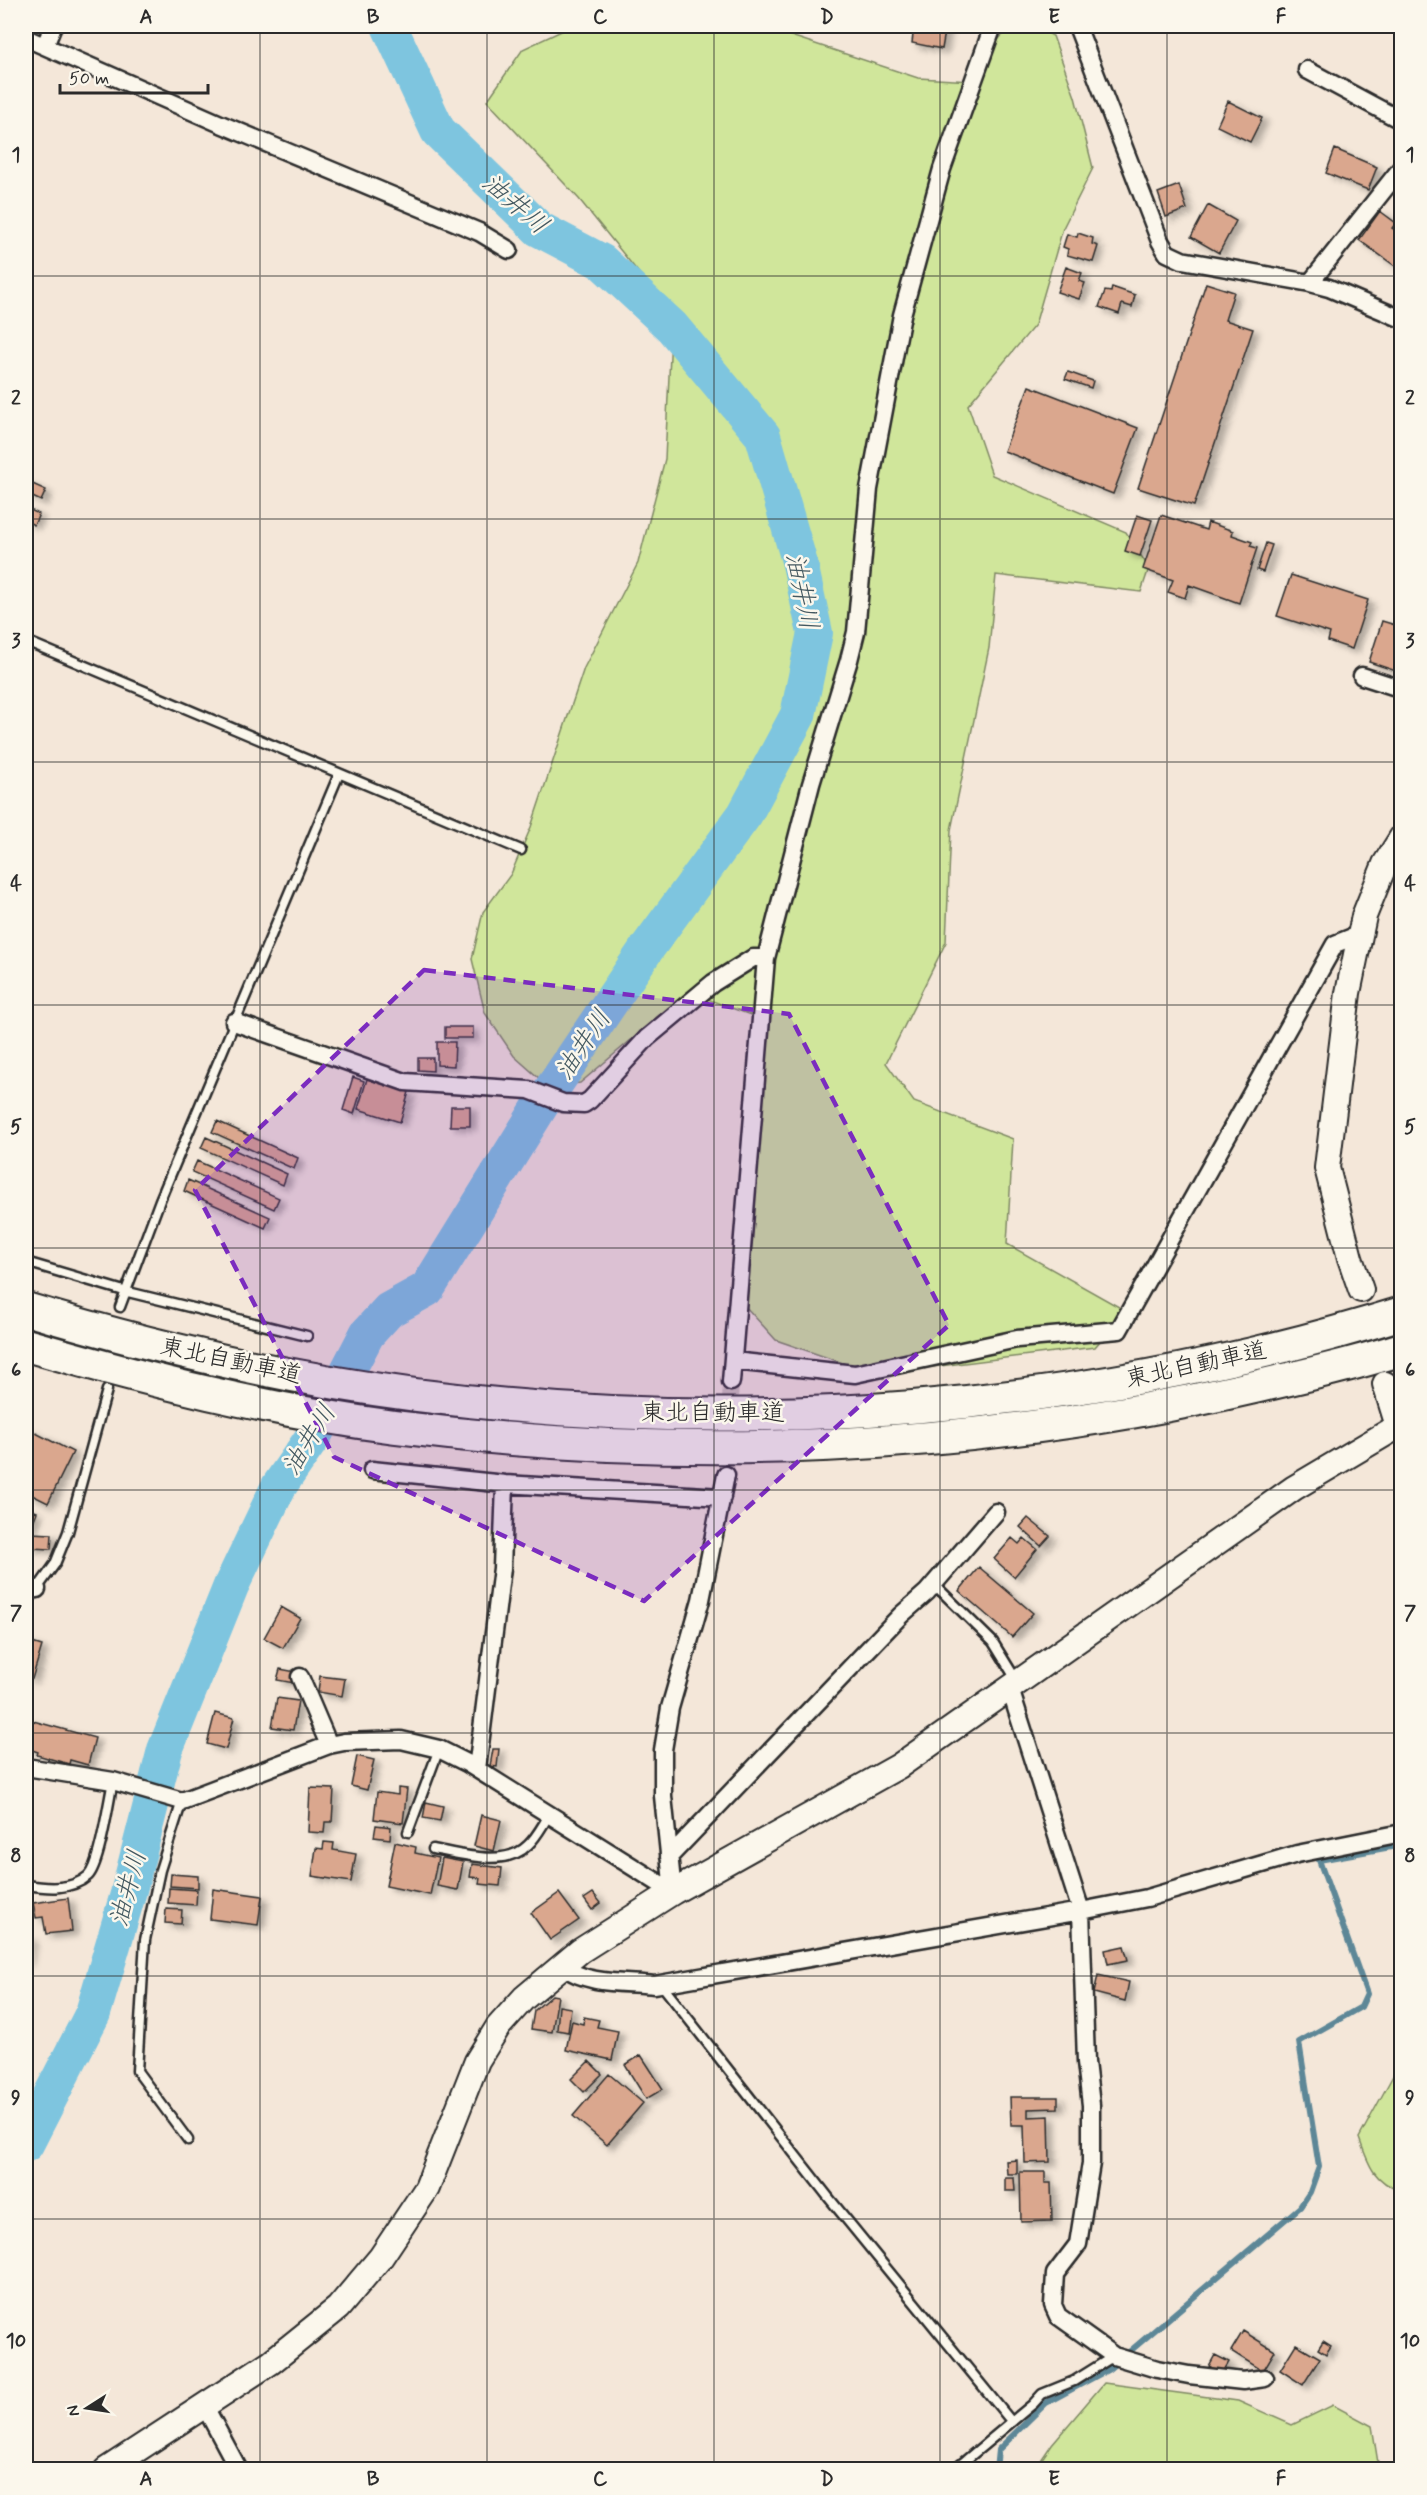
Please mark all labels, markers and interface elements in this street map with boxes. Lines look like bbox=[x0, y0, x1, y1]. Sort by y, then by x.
text: A bbox=[139, 4, 153, 31]
text: B bbox=[367, 4, 380, 31]
text: C bbox=[593, 4, 608, 31]
text: D bbox=[820, 4, 834, 31]
text: E bbox=[1048, 4, 1060, 31]
text: F bbox=[1276, 4, 1287, 31]
scale bar bbox=[60, 57, 208, 95]
text: 50 m bbox=[69, 67, 109, 91]
text: 1 bbox=[12, 142, 20, 169]
text: 1 bbox=[1406, 142, 1414, 169]
water label: 油井川 bbox=[474, 166, 555, 243]
text: 2 bbox=[11, 385, 21, 412]
text: 2 bbox=[1405, 385, 1415, 412]
water label: 油井川 bbox=[777, 550, 825, 633]
text: 3 bbox=[11, 628, 21, 655]
text: 3 bbox=[1405, 628, 1415, 655]
text: 4 bbox=[10, 871, 22, 898]
text: 4 bbox=[1404, 871, 1416, 898]
water label: 油井川 bbox=[548, 1003, 620, 1087]
text: 5 bbox=[10, 1114, 22, 1141]
text: 5 bbox=[1404, 1114, 1416, 1141]
street label: 東北自動車道 bbox=[157, 1331, 304, 1392]
street label: 東北自動車道 bbox=[1123, 1335, 1270, 1396]
text: 6 bbox=[11, 1357, 21, 1384]
text: 6 bbox=[1405, 1357, 1415, 1384]
water label: 油井川 bbox=[275, 1398, 345, 1482]
street label: 東北自動車道 bbox=[641, 1398, 785, 1429]
text: 7 bbox=[10, 1600, 22, 1627]
text: 7 bbox=[1404, 1600, 1416, 1627]
text: 8 bbox=[10, 1843, 22, 1870]
text: 8 bbox=[1404, 1843, 1416, 1870]
water label: 油井川 bbox=[102, 1846, 155, 1931]
text: 9 bbox=[11, 2085, 21, 2112]
text: 9 bbox=[1405, 2085, 1415, 2112]
text: 10 bbox=[6, 2328, 26, 2355]
text: 10 bbox=[1400, 2328, 1420, 2355]
north arrow bbox=[57, 2378, 117, 2438]
text: N bbox=[62, 2403, 85, 2418]
text: A bbox=[139, 2466, 153, 2493]
text: B bbox=[367, 2466, 380, 2493]
text: C bbox=[593, 2466, 608, 2493]
text: D bbox=[820, 2466, 834, 2493]
text: E bbox=[1048, 2466, 1060, 2493]
text: F bbox=[1276, 2466, 1287, 2493]

